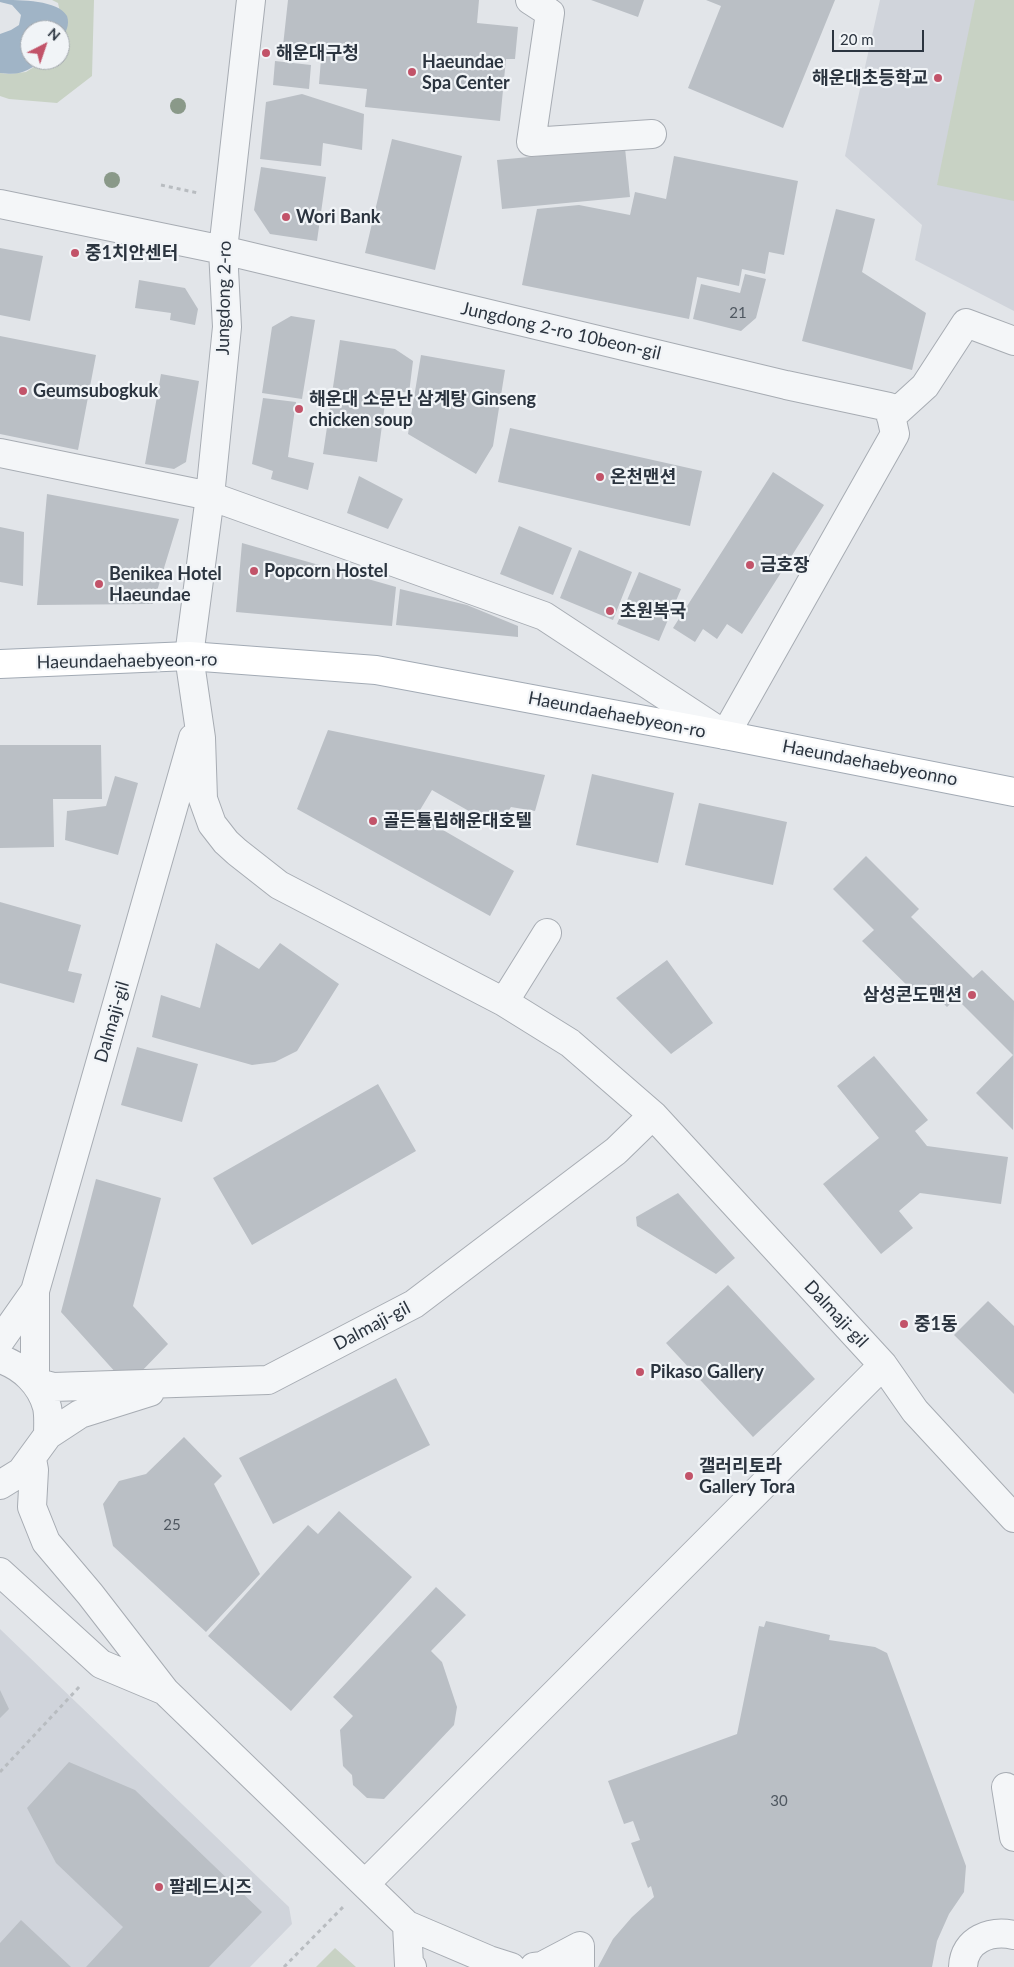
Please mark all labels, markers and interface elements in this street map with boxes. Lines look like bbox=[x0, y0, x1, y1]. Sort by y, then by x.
north arrow bbox=[20, 20, 70, 70]
scale bar bbox=[834, 20, 926, 52]
text: N bbox=[45, 24, 64, 44]
text: 20 m bbox=[840, 30, 874, 48]
place label: 해운대구청 bbox=[276, 42, 359, 64]
marker: 해운대구청 bbox=[260, 47, 272, 59]
place label: Haeundae Spa Center bbox=[422, 51, 510, 94]
marker: Haeundae Spa Center bbox=[406, 66, 418, 78]
place label: 해운대초등학교 bbox=[812, 67, 928, 89]
marker: 해운대초등학교 bbox=[932, 72, 944, 84]
place label: Wori Bank bbox=[296, 206, 380, 228]
marker: Wori Bank bbox=[280, 211, 292, 223]
street label: Jungdong 2-ro bbox=[212, 241, 236, 355]
place label: 중1치안센터 bbox=[85, 242, 178, 264]
marker: 중1치안센터 bbox=[69, 247, 81, 259]
street label: Jungdong 2-ro 10beon-gil bbox=[459, 297, 663, 365]
house number: 21 bbox=[729, 304, 747, 322]
place label: Geumsubogkuk bbox=[33, 380, 158, 402]
marker: Geumsubogkuk bbox=[17, 385, 29, 397]
place label: 해운대 소문난 삼계탕 Ginseng chicken soup bbox=[309, 388, 536, 430]
marker: 해운대 소문난 삼계탕 Ginseng chicken soup bbox=[293, 403, 305, 415]
place label: 온천맨션 bbox=[610, 466, 676, 488]
marker: 온천맨션 bbox=[594, 471, 606, 483]
place label: 금호장 bbox=[760, 554, 810, 576]
marker: 금호장 bbox=[744, 559, 756, 571]
place label: Popcorn Hostel bbox=[264, 560, 388, 582]
place label: Benikea Hotel Haeundae bbox=[109, 563, 222, 606]
marker: Popcorn Hostel bbox=[248, 565, 260, 577]
marker: Benikea Hotel Haeundae bbox=[93, 578, 105, 590]
place label: 초원복국 bbox=[620, 600, 686, 622]
marker: 초원복국 bbox=[604, 605, 616, 617]
street label: Haeundaehaebyeon-ro bbox=[36, 649, 218, 673]
street label: Haeundaehaebyeon-ro bbox=[526, 687, 708, 743]
street label: Haeundaehaebyeonno bbox=[781, 735, 959, 791]
place label: 골든튤립해운대호텔 bbox=[383, 810, 532, 832]
marker: 골든튤립해운대호텔 bbox=[367, 815, 379, 827]
street label: Dalmaji-gil bbox=[90, 979, 134, 1065]
place label: 삼성콘도맨션 bbox=[863, 984, 962, 1006]
marker: 삼성콘도맨션 bbox=[966, 989, 978, 1001]
street label: Dalmaji-gil bbox=[800, 1276, 872, 1352]
street label: Dalmaji-gil bbox=[330, 1297, 414, 1355]
place label: 중1동 bbox=[914, 1313, 958, 1335]
marker: 중1동 bbox=[898, 1318, 910, 1330]
place label: Pikaso Gallery bbox=[650, 1361, 764, 1383]
marker: Pikaso Gallery bbox=[634, 1366, 646, 1378]
place label: 갤러리토라 Gallery Tora bbox=[699, 1455, 795, 1498]
marker: 갤러리토라 Gallery Tora bbox=[683, 1470, 695, 1482]
house number: 25 bbox=[163, 1516, 181, 1534]
house number: 30 bbox=[770, 1792, 788, 1810]
place label: 팔레드시즈 bbox=[169, 1876, 252, 1898]
marker: 팔레드시즈 bbox=[153, 1881, 165, 1893]

